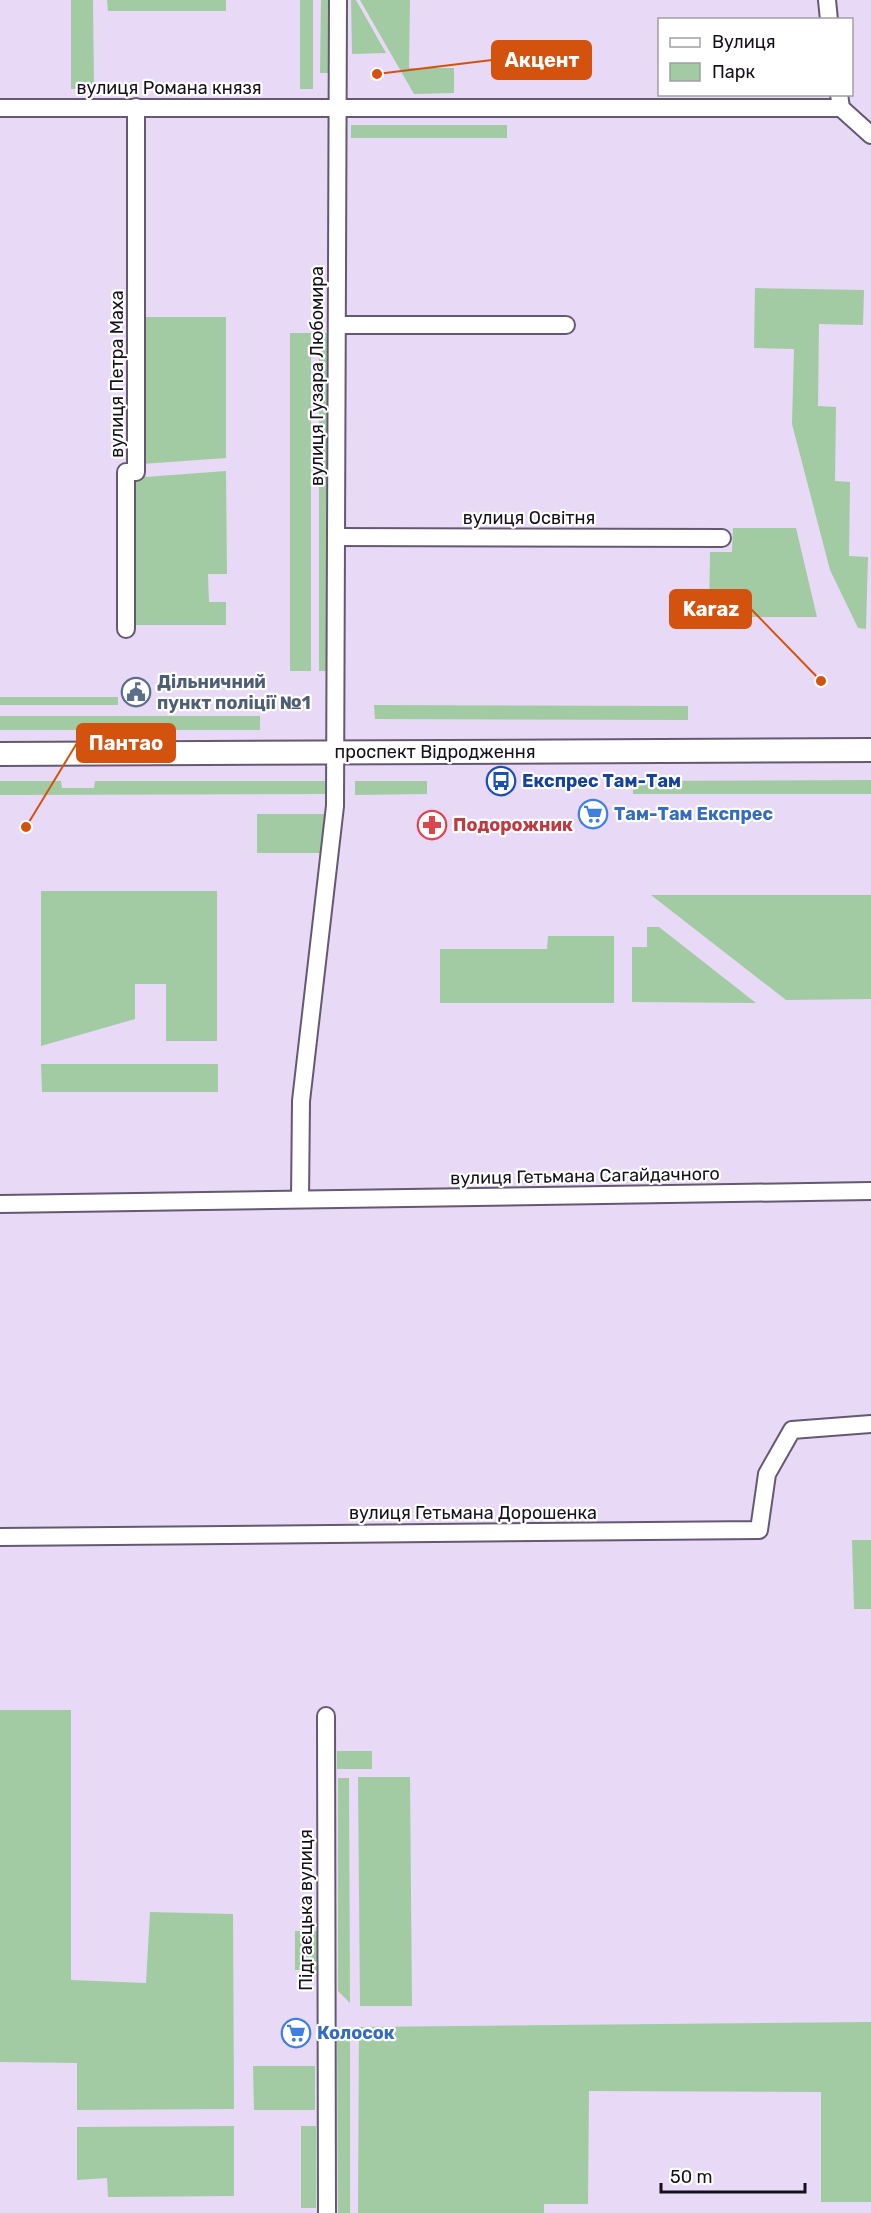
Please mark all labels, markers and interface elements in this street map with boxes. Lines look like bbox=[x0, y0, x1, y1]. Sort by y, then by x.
legend bbox=[658, 18, 853, 96]
text: Вулиця bbox=[712, 31, 776, 53]
callout: Акцент bbox=[492, 41, 591, 79]
text: Акцент bbox=[504, 48, 580, 72]
text: Парк bbox=[712, 61, 756, 83]
street label: вулиця Романа князя bbox=[76, 77, 262, 99]
street label: вулиця Гузара Любомира bbox=[306, 266, 328, 486]
street label: вулиця Петра Маха bbox=[106, 290, 128, 458]
street label: вулиця Освітня bbox=[463, 507, 595, 529]
callout: Karaz bbox=[670, 590, 751, 628]
text: Karaz bbox=[683, 597, 739, 621]
place label: Дільничний пункт поліції №1 bbox=[157, 671, 311, 714]
public building icon: Дільничний пункт поліції №1 bbox=[120, 676, 152, 708]
callout: Пантао bbox=[77, 724, 175, 762]
text: Пантао bbox=[89, 731, 163, 755]
street label: проспект Відродження bbox=[335, 741, 535, 763]
bus stop icon: Експрес Там-Там bbox=[485, 765, 517, 797]
place label: Експрес Там-Там bbox=[522, 770, 681, 792]
supermarket icon: Там-Там Експрес bbox=[577, 798, 609, 830]
place label: Там-Там Експрес bbox=[614, 803, 773, 825]
pharmacy icon: Подорожник bbox=[416, 809, 448, 841]
place label: Подорожник bbox=[453, 814, 573, 836]
street label: вулиця Гетьмана Сагайдачного bbox=[450, 1163, 720, 1189]
street label: вулиця Гетьмана Дорошенка bbox=[349, 1502, 597, 1524]
street label: Підгаєцька вулиця bbox=[295, 1829, 317, 1991]
supermarket icon: Колосок bbox=[280, 2017, 312, 2049]
place label: Колосок bbox=[317, 2022, 395, 2044]
scale bar bbox=[661, 2156, 805, 2194]
text: 50 m bbox=[670, 2166, 713, 2188]

